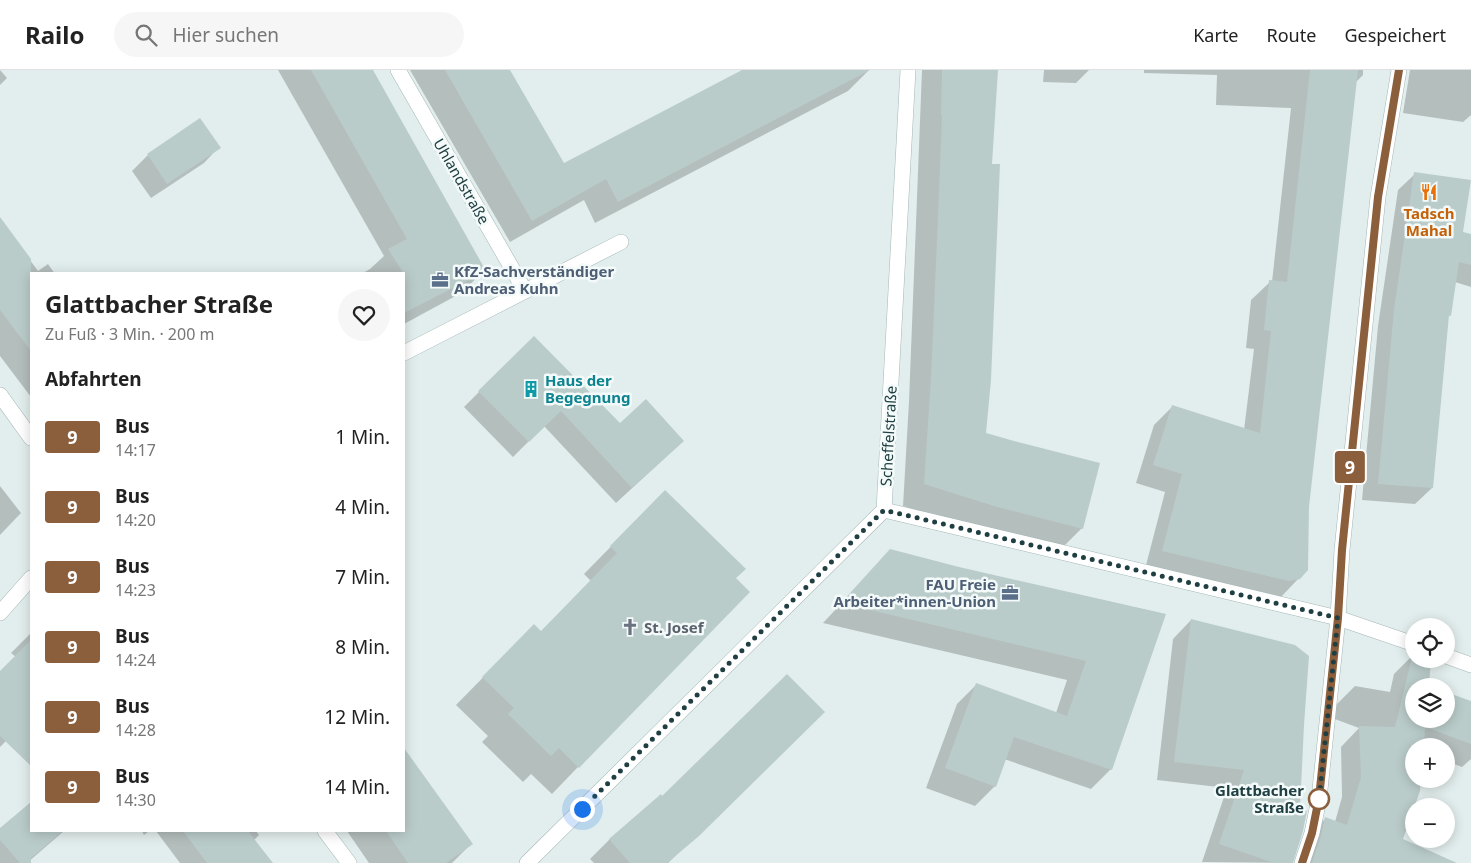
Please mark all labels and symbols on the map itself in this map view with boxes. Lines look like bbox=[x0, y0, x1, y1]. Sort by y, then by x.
street label: Uhlandstraße bbox=[429, 134, 495, 228]
restaurant icon: Tadsch Mahal bbox=[1419, 182, 1439, 202]
place label: Tadsch Mahal bbox=[1404, 203, 1454, 240]
place label: KfZ-Sachverständiger Andreas Kuhn bbox=[454, 261, 614, 298]
office icon: KfZ-Sachverständiger Andreas Kuhn bbox=[430, 270, 450, 290]
place label: Haus der Begegnung bbox=[545, 370, 631, 407]
building icon: Haus der Begegnung bbox=[521, 379, 541, 399]
street label: Scheffelstraße bbox=[875, 385, 901, 487]
line badge: 9 bbox=[1334, 451, 1366, 483]
place label: FAU Freie Arbeiter*innen-Union bbox=[834, 574, 996, 611]
office icon: FAU Freie Arbeiter*innen-Union bbox=[1000, 583, 1020, 603]
church icon: St. Josef bbox=[620, 617, 640, 637]
place label: St. Josef bbox=[644, 617, 705, 637]
place label: Glattbacher Straße bbox=[1215, 780, 1304, 817]
marker: Glattbacher Straße bbox=[1308, 788, 1330, 810]
your location bbox=[570, 797, 595, 822]

